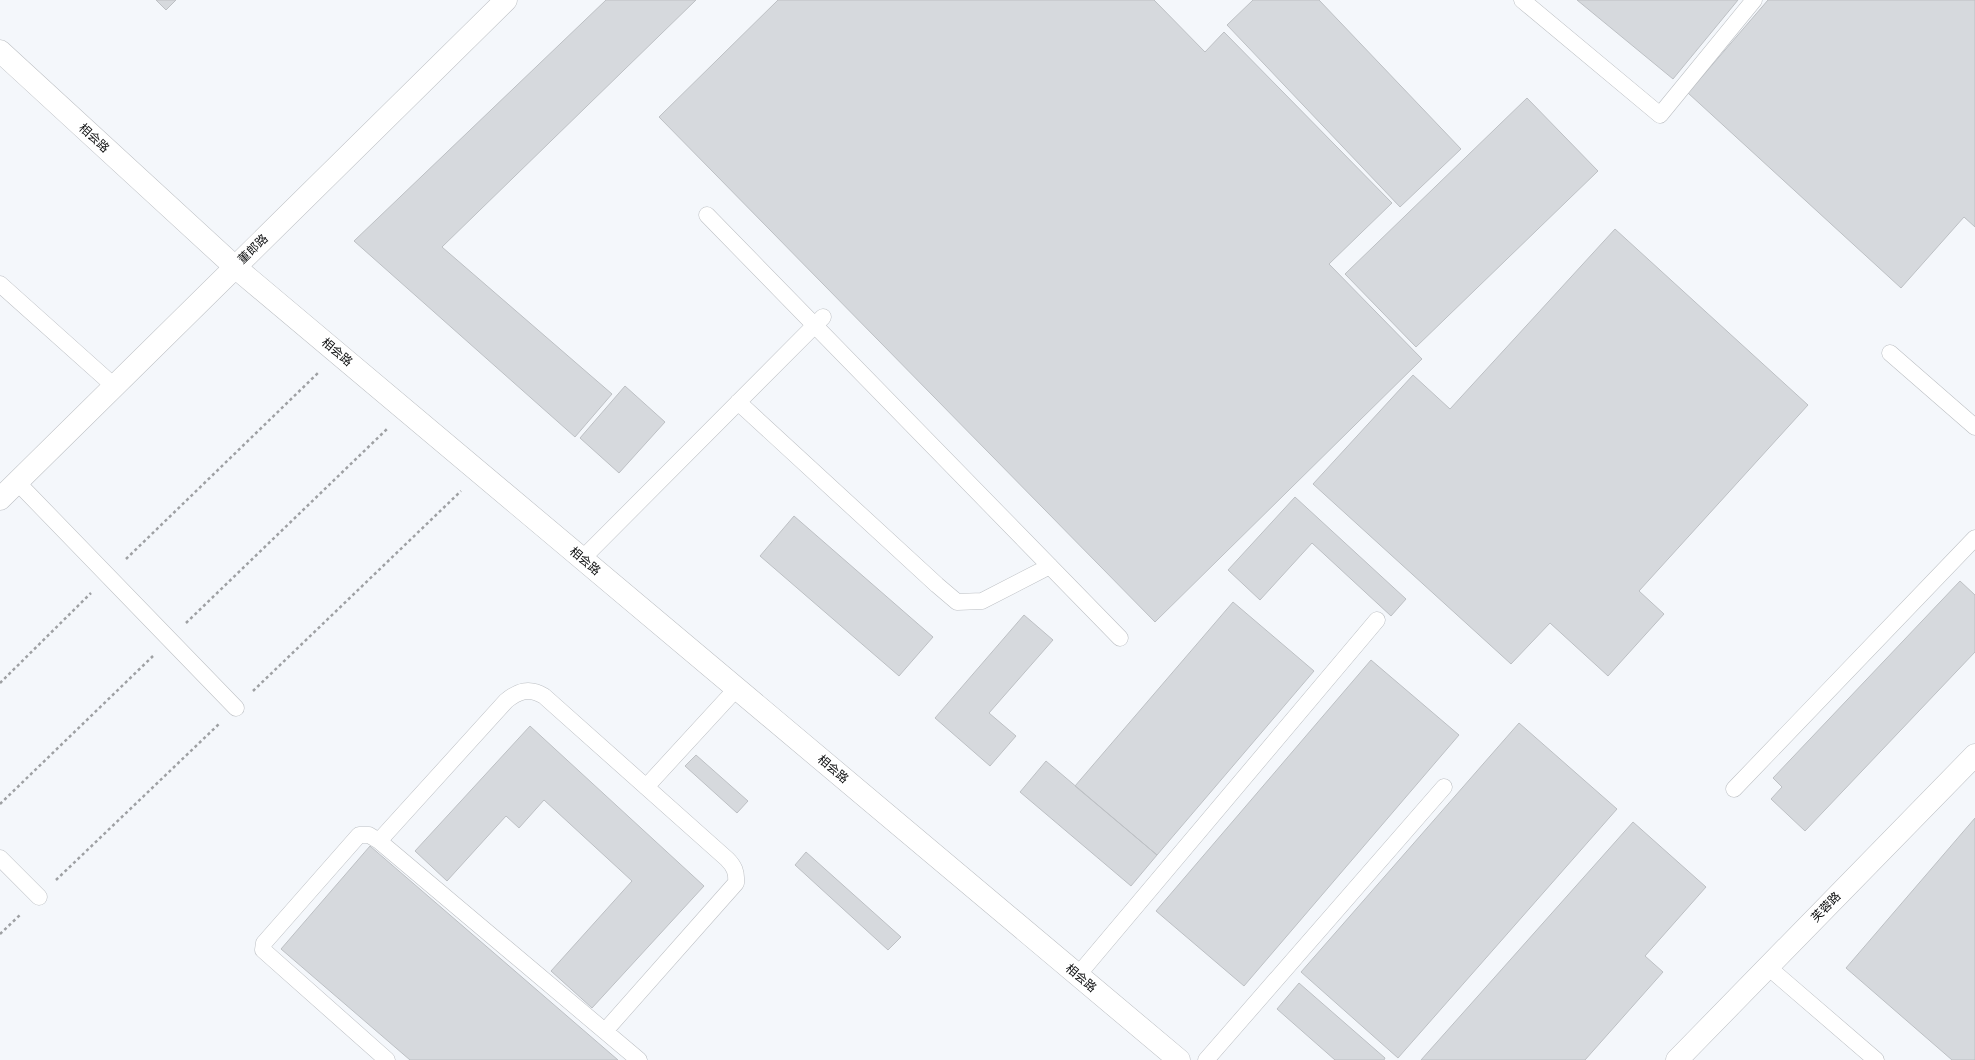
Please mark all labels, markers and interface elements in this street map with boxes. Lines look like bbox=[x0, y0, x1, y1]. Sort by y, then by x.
street label: 相会路 bbox=[76, 119, 113, 155]
street label: 董郎路 bbox=[234, 230, 271, 267]
street label: 相会路 bbox=[319, 334, 357, 369]
street label: 相会路 bbox=[567, 543, 605, 578]
street label: 相会路 bbox=[815, 751, 853, 786]
street label: 芙蓉路 bbox=[1807, 888, 1844, 925]
street label: 相会路 bbox=[1063, 960, 1101, 995]

